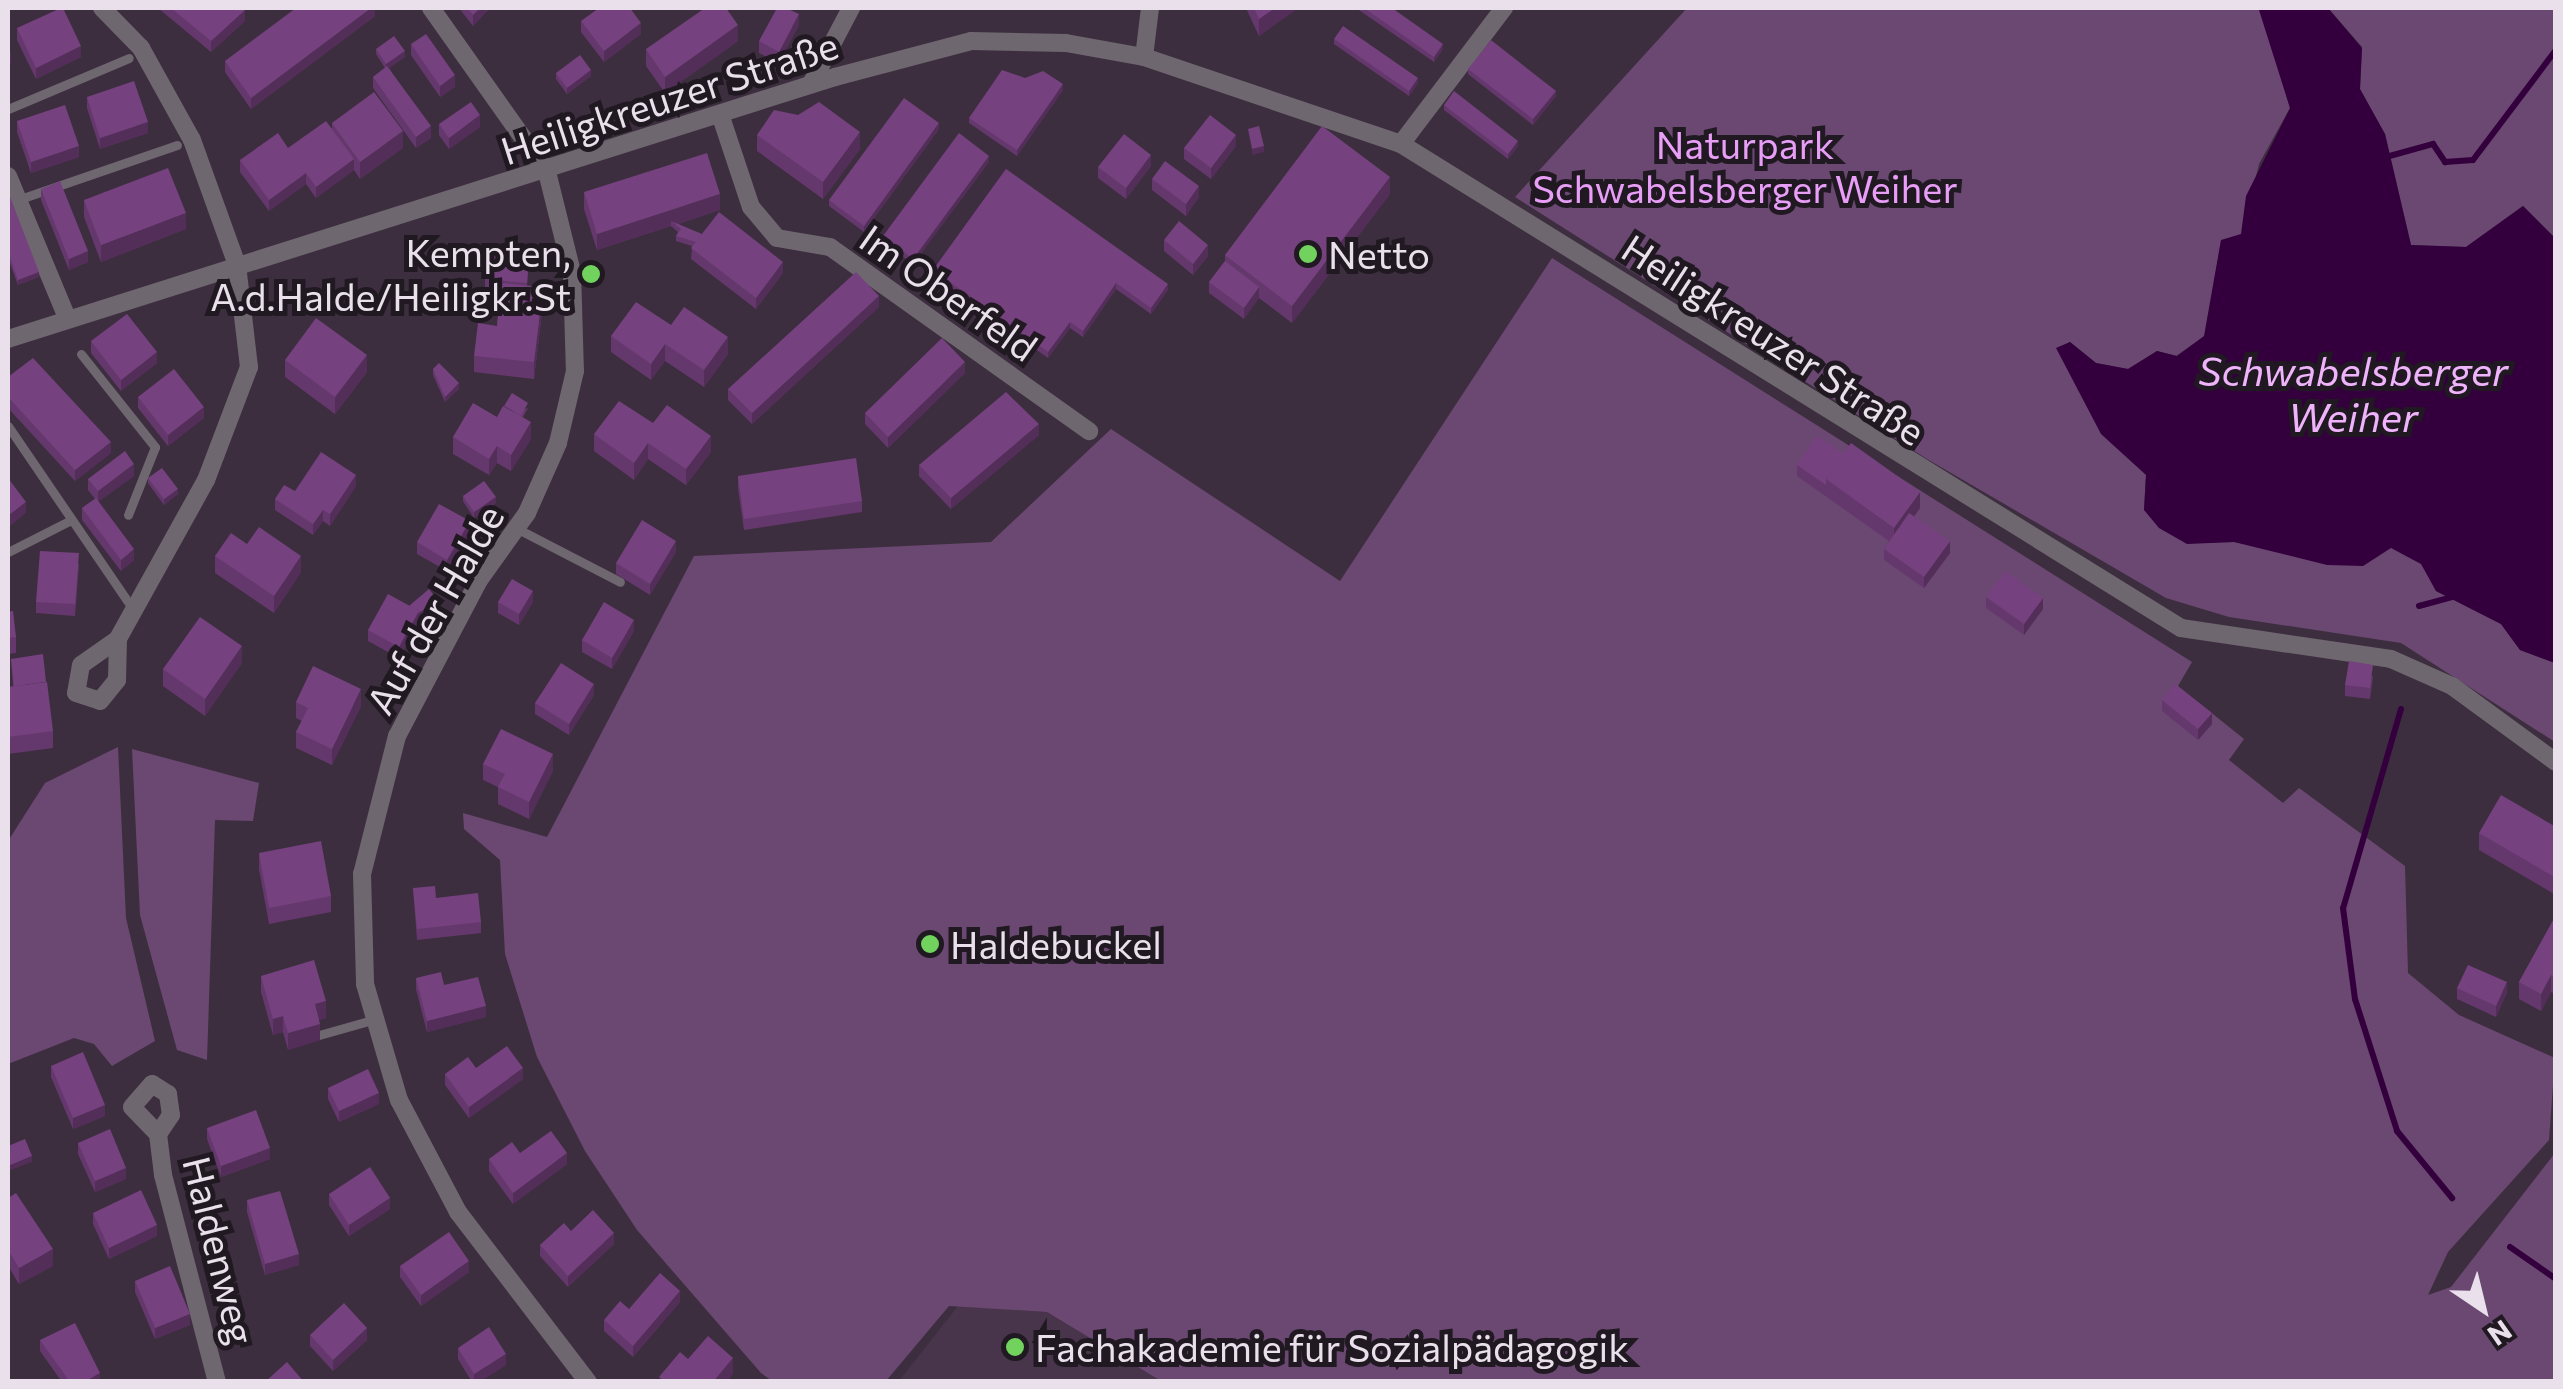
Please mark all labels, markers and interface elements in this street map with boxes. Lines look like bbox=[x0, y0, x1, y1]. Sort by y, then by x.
street label: Heiligkreuzer Straße bbox=[495, 21, 843, 173]
park label: Naturpark Schwabelsberger Weiher bbox=[1532, 121, 1958, 210]
street label: Im Oberfeld bbox=[852, 214, 1046, 370]
street label: Heiligkreuzer Straße bbox=[1614, 224, 1934, 454]
place label: Kempten, A.d.Halde/Heiligkr.St bbox=[210, 229, 571, 318]
place label: Netto bbox=[1328, 231, 1430, 277]
marker: Netto bbox=[1297, 243, 1319, 265]
marker: Kempten, A.d.Halde/Heiligkr.St bbox=[580, 263, 602, 285]
water label: Schwabelsberger Weiher bbox=[2198, 346, 2508, 440]
street label: Auf der Halde bbox=[356, 496, 512, 722]
place label: Haldebuckel bbox=[950, 921, 1162, 967]
marker: Haldebuckel bbox=[919, 933, 941, 955]
street label: Haldenweg bbox=[175, 1151, 265, 1349]
north arrow bbox=[2433, 1259, 2533, 1359]
text: N bbox=[2482, 1314, 2519, 1354]
place label: Fachakademie für Sozialpädagogik bbox=[1035, 1324, 1629, 1370]
marker: Fachakademie für Sozialpädagogik bbox=[1004, 1336, 1026, 1358]

